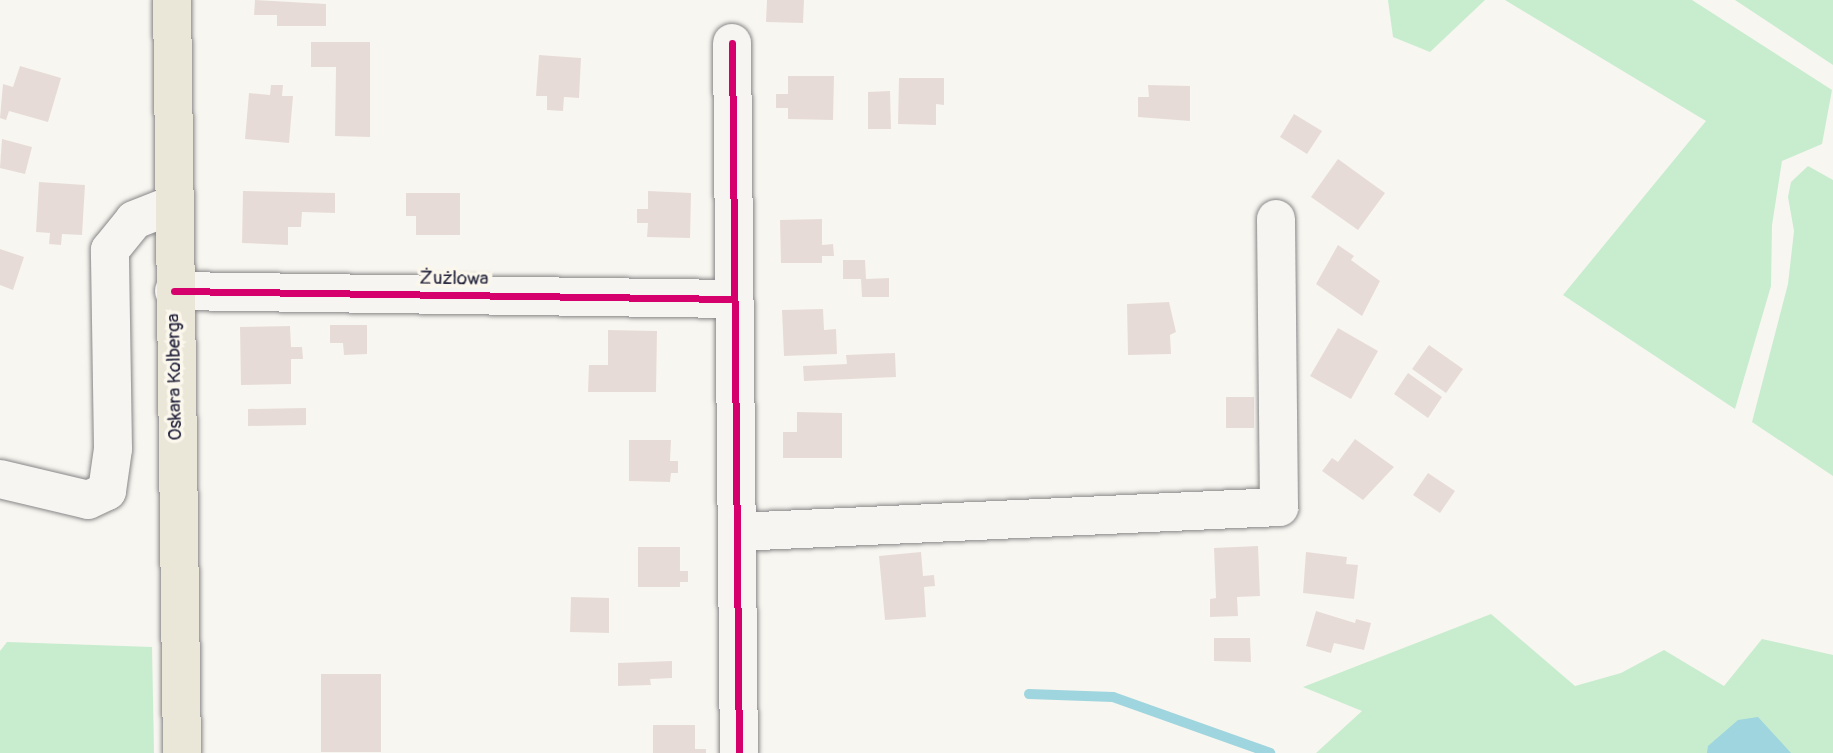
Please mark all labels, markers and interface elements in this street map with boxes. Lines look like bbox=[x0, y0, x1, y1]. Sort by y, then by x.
street label: Żużlowa bbox=[419, 267, 489, 291]
street label: Oskara Kolberga bbox=[162, 313, 188, 441]

